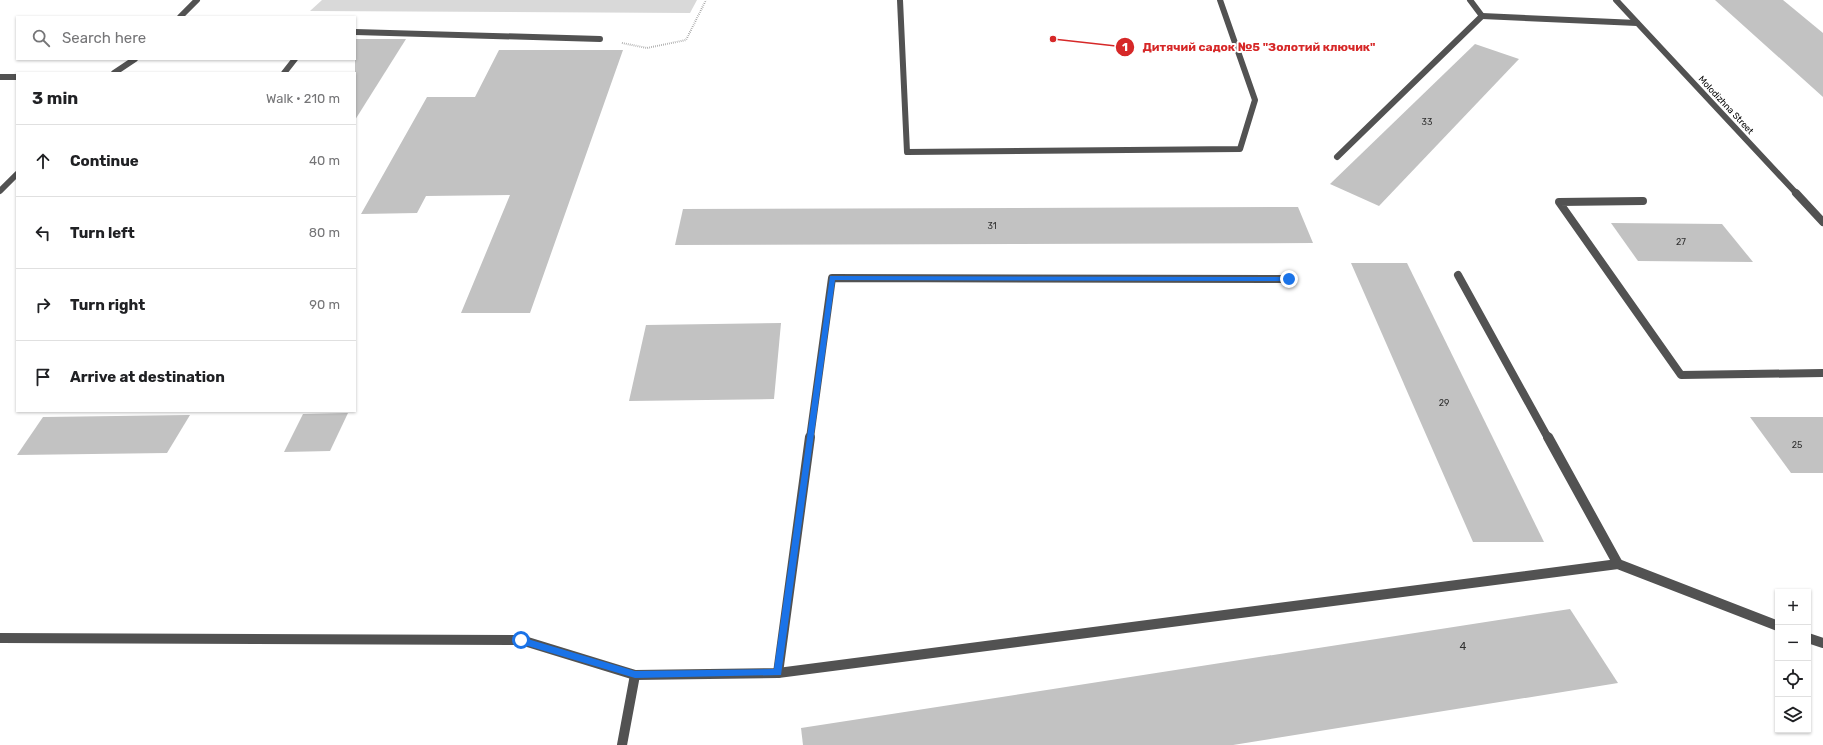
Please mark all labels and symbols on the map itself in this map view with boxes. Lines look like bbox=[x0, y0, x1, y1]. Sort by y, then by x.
callout: Дитячий садок №5 "Золотий ключик" bbox=[1115, 35, 1384, 59]
text: 1 bbox=[1122, 40, 1128, 54]
text: Дитячий садок №5 "Золотий ключик" bbox=[1142, 40, 1376, 54]
street label: Molodizhna Street bbox=[1696, 74, 1756, 137]
house number: 33 bbox=[1422, 117, 1432, 127]
house number: 31 bbox=[987, 221, 997, 231]
house number: 27 bbox=[1676, 237, 1686, 247]
route end bbox=[1280, 270, 1298, 288]
house number: 29 bbox=[1439, 398, 1449, 408]
house number: 25 bbox=[1792, 440, 1802, 450]
route start bbox=[512, 631, 530, 649]
house number: 4 bbox=[1460, 640, 1467, 653]

